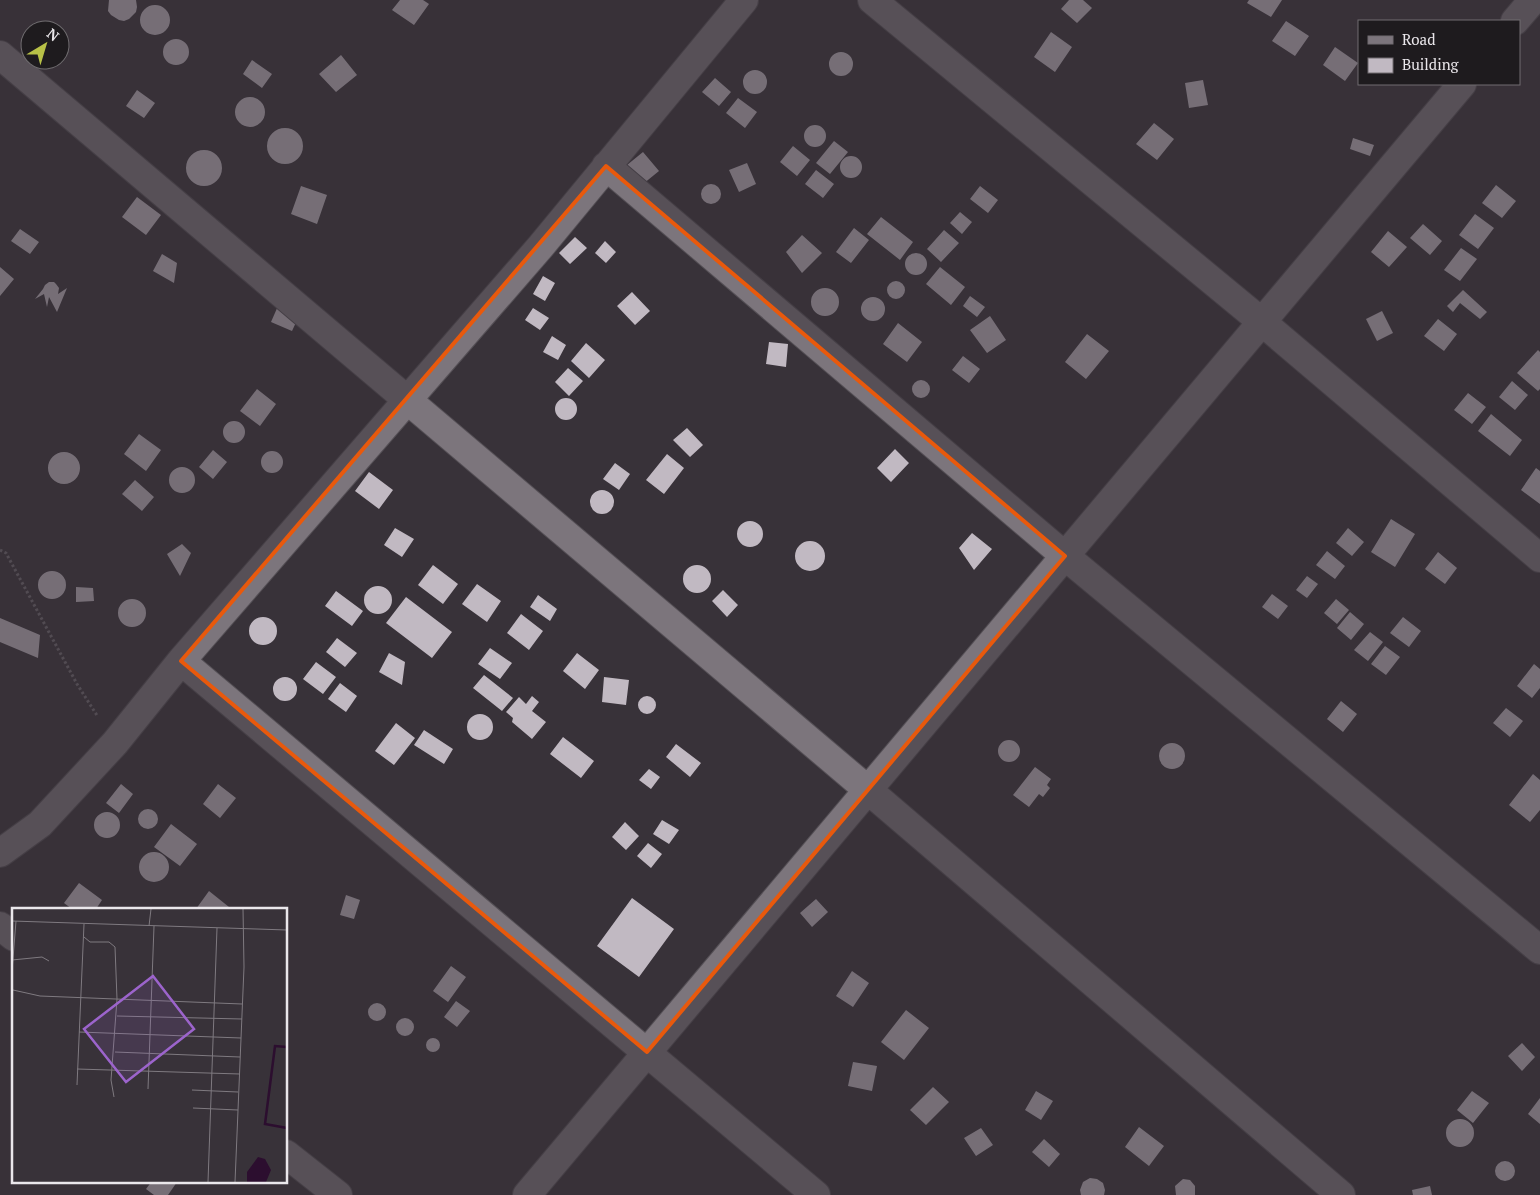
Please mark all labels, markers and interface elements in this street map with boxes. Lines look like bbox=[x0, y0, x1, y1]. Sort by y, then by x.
north arrow bbox=[20, 20, 70, 70]
legend bbox=[1358, 20, 1520, 85]
text: N bbox=[43, 24, 64, 45]
text: Road bbox=[1402, 29, 1435, 49]
text: Building bbox=[1402, 54, 1460, 74]
inset map bbox=[12, 908, 288, 1182]

